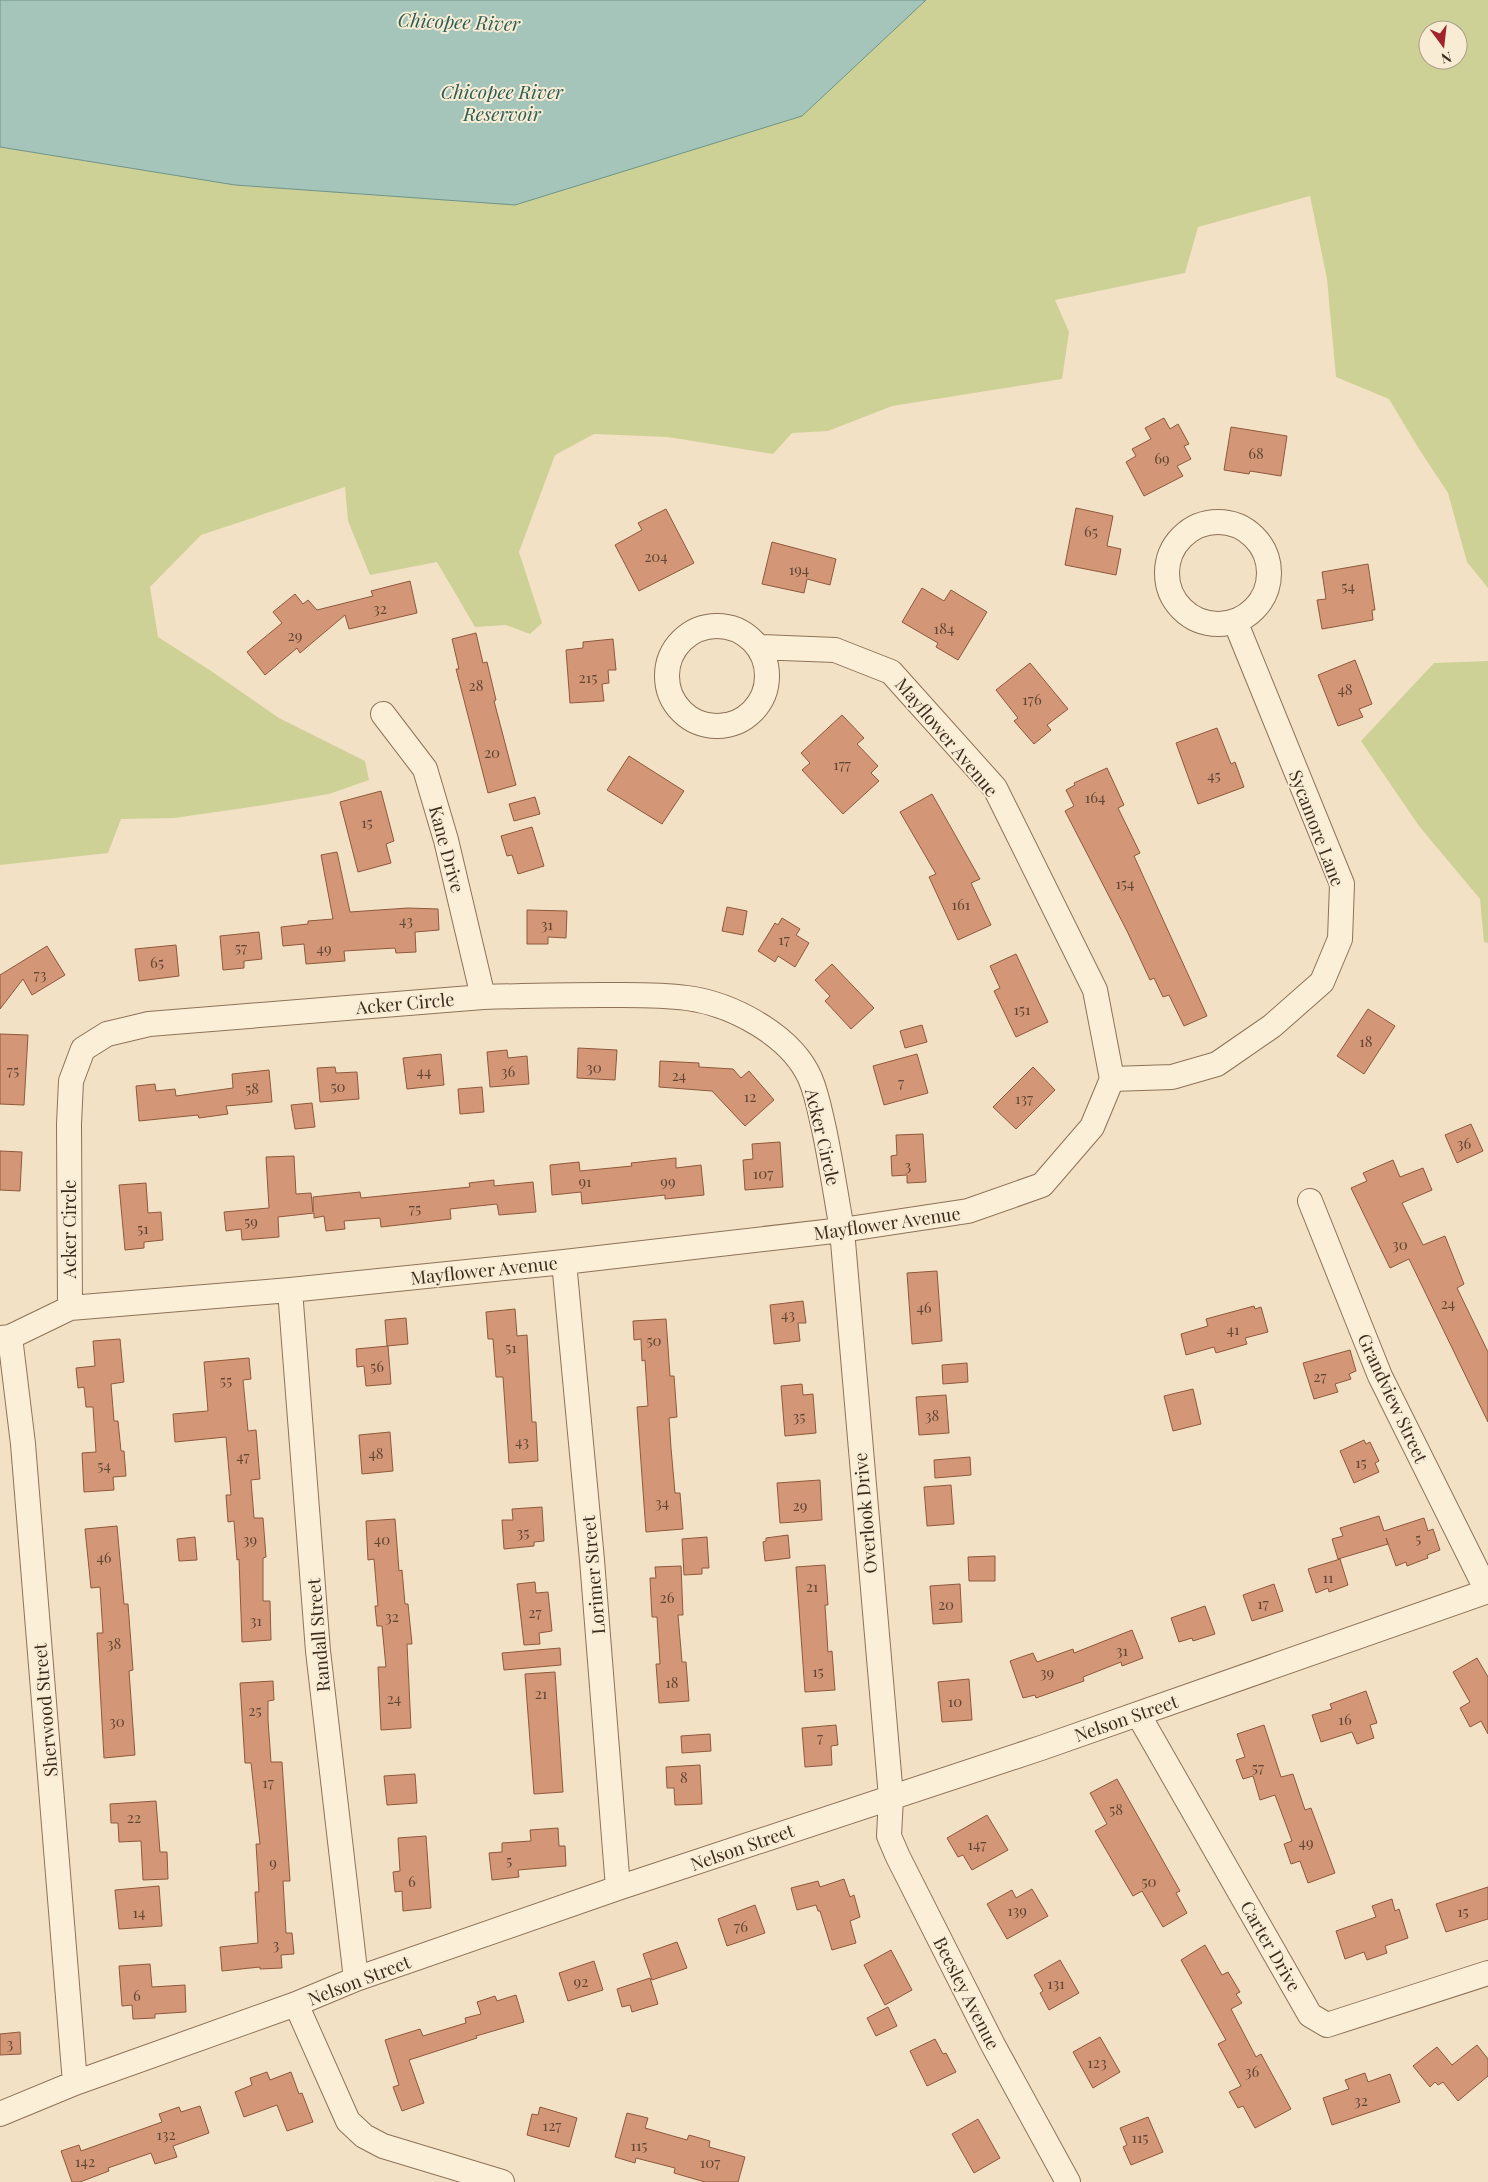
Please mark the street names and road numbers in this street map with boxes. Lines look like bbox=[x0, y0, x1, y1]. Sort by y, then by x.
street label: Mayflower Avenue bbox=[890, 673, 1004, 801]
street label: Sycamore Lane bbox=[1284, 766, 1350, 890]
street label: Kane Drive bbox=[424, 803, 470, 895]
street label: Acker Circle bbox=[354, 987, 455, 1019]
street label: Acker Circle bbox=[800, 1085, 846, 1188]
street label: Acker Circle bbox=[57, 1180, 81, 1279]
street label: Mayflower Avenue bbox=[812, 1201, 962, 1245]
street label: Mayflower Avenue bbox=[409, 1250, 559, 1290]
street label: Grandview Street bbox=[1353, 1329, 1434, 1467]
street label: Overlook Drive bbox=[848, 1451, 882, 1575]
street label: Lorimer Street bbox=[576, 1514, 610, 1635]
street label: Randall Street bbox=[301, 1577, 335, 1693]
street label: Sherwood Street bbox=[27, 1642, 63, 1778]
street label: Nelson Street bbox=[1071, 1689, 1182, 1747]
street label: Nelson Street bbox=[687, 1818, 798, 1876]
street label: Carter Drive bbox=[1235, 1896, 1307, 1996]
street label: Beesley Avenue bbox=[928, 1933, 1006, 2053]
street label: Nelson Street bbox=[304, 1949, 414, 2011]

